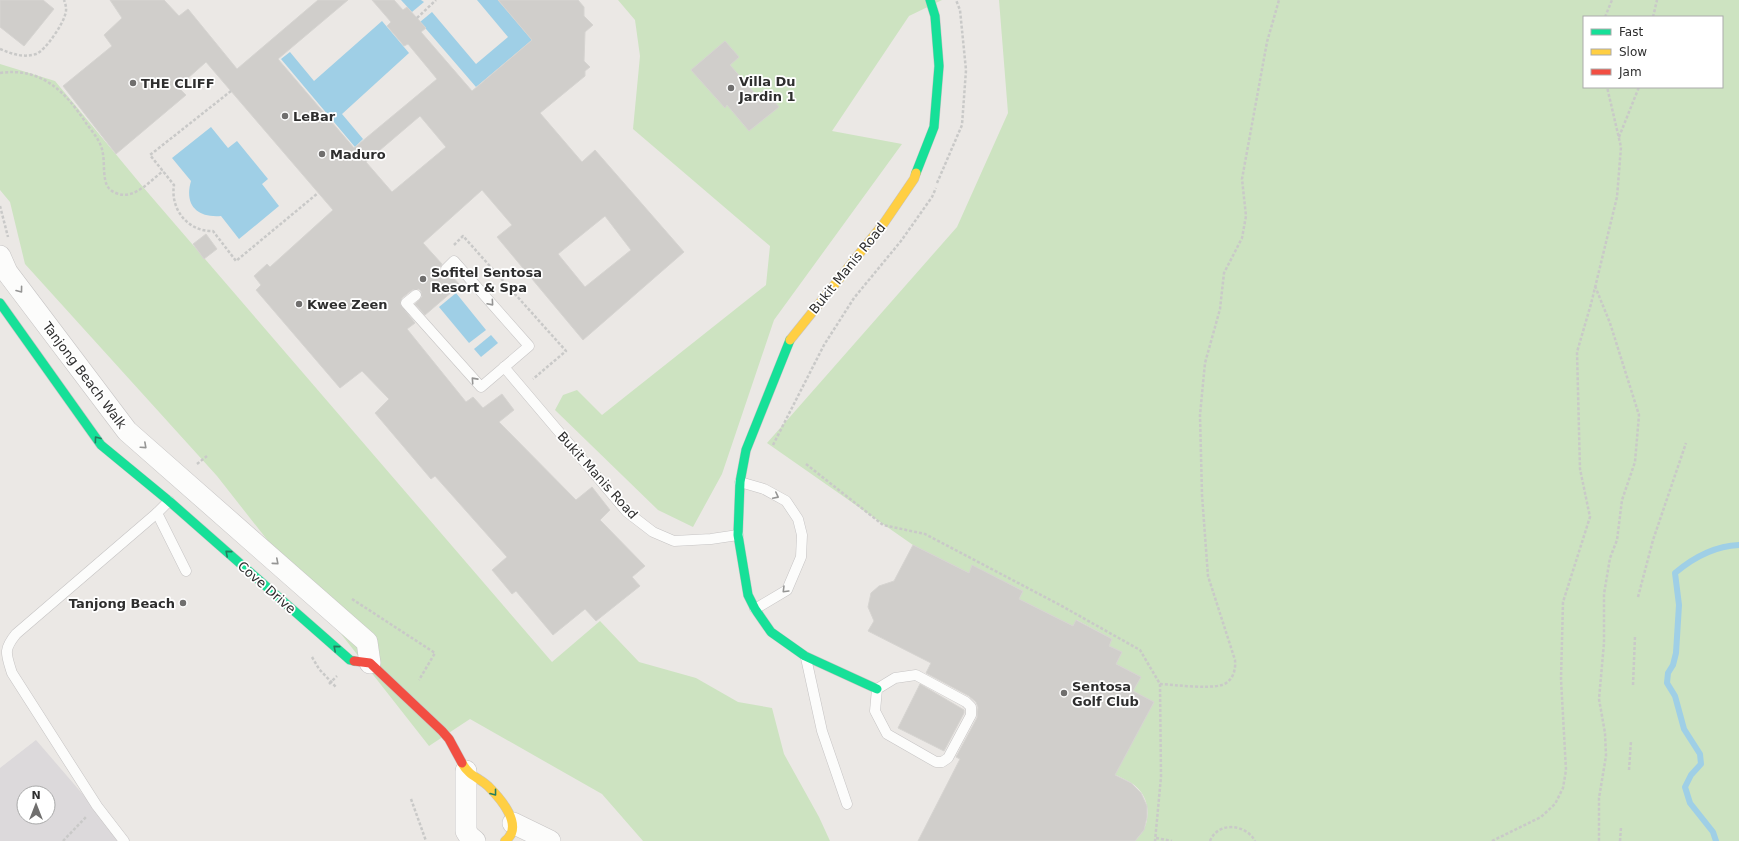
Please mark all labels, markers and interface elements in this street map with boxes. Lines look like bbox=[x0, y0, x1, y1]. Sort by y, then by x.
legend bbox=[1583, 16, 1723, 88]
text: Fast bbox=[1619, 25, 1643, 39]
text: Slow bbox=[1619, 45, 1647, 59]
text: Jam bbox=[1618, 65, 1642, 79]
place label: Villa Du Jardin 1 bbox=[738, 74, 796, 104]
place label: THE CLIFF bbox=[141, 76, 215, 91]
marker: THE CLIFF bbox=[128, 78, 138, 88]
marker: Villa Du Jardin 1 bbox=[726, 83, 736, 93]
place label: LeBar bbox=[293, 109, 336, 124]
marker: LeBar bbox=[280, 111, 290, 121]
place label: Maduro bbox=[330, 147, 386, 162]
marker: Maduro bbox=[317, 149, 327, 159]
street label: Bukit Manis Road bbox=[806, 220, 888, 317]
place label: Sofitel Sentosa Resort & Spa bbox=[431, 265, 542, 295]
marker: Sofitel Sentosa Resort & Spa bbox=[418, 274, 428, 284]
one-way arrow bbox=[15, 285, 22, 292]
place label: Kwee Zeen bbox=[307, 297, 388, 312]
one-way arrow bbox=[486, 298, 494, 306]
marker: Kwee Zeen bbox=[294, 299, 304, 309]
street label: Tanjong Beach Walk bbox=[39, 318, 130, 432]
one-way arrow bbox=[472, 377, 479, 385]
street label: Bukit Manis Road bbox=[555, 429, 641, 522]
one-way arrow bbox=[95, 437, 102, 444]
one-way arrow bbox=[139, 441, 147, 449]
one-way arrow bbox=[772, 491, 779, 498]
one-way arrow bbox=[225, 550, 233, 558]
street label: Cove Drive bbox=[235, 558, 299, 616]
one-way arrow bbox=[271, 558, 278, 565]
one-way arrow bbox=[782, 585, 789, 592]
place label: Tanjong Beach bbox=[69, 596, 175, 611]
marker: Tanjong Beach bbox=[178, 598, 188, 608]
one-way arrow bbox=[333, 645, 341, 653]
place label: Sentosa Golf Club bbox=[1072, 679, 1139, 709]
marker: Sentosa Golf Club bbox=[1059, 688, 1069, 698]
north arrow bbox=[16, 785, 56, 825]
one-way arrow bbox=[489, 788, 496, 796]
text: N bbox=[31, 789, 41, 802]

